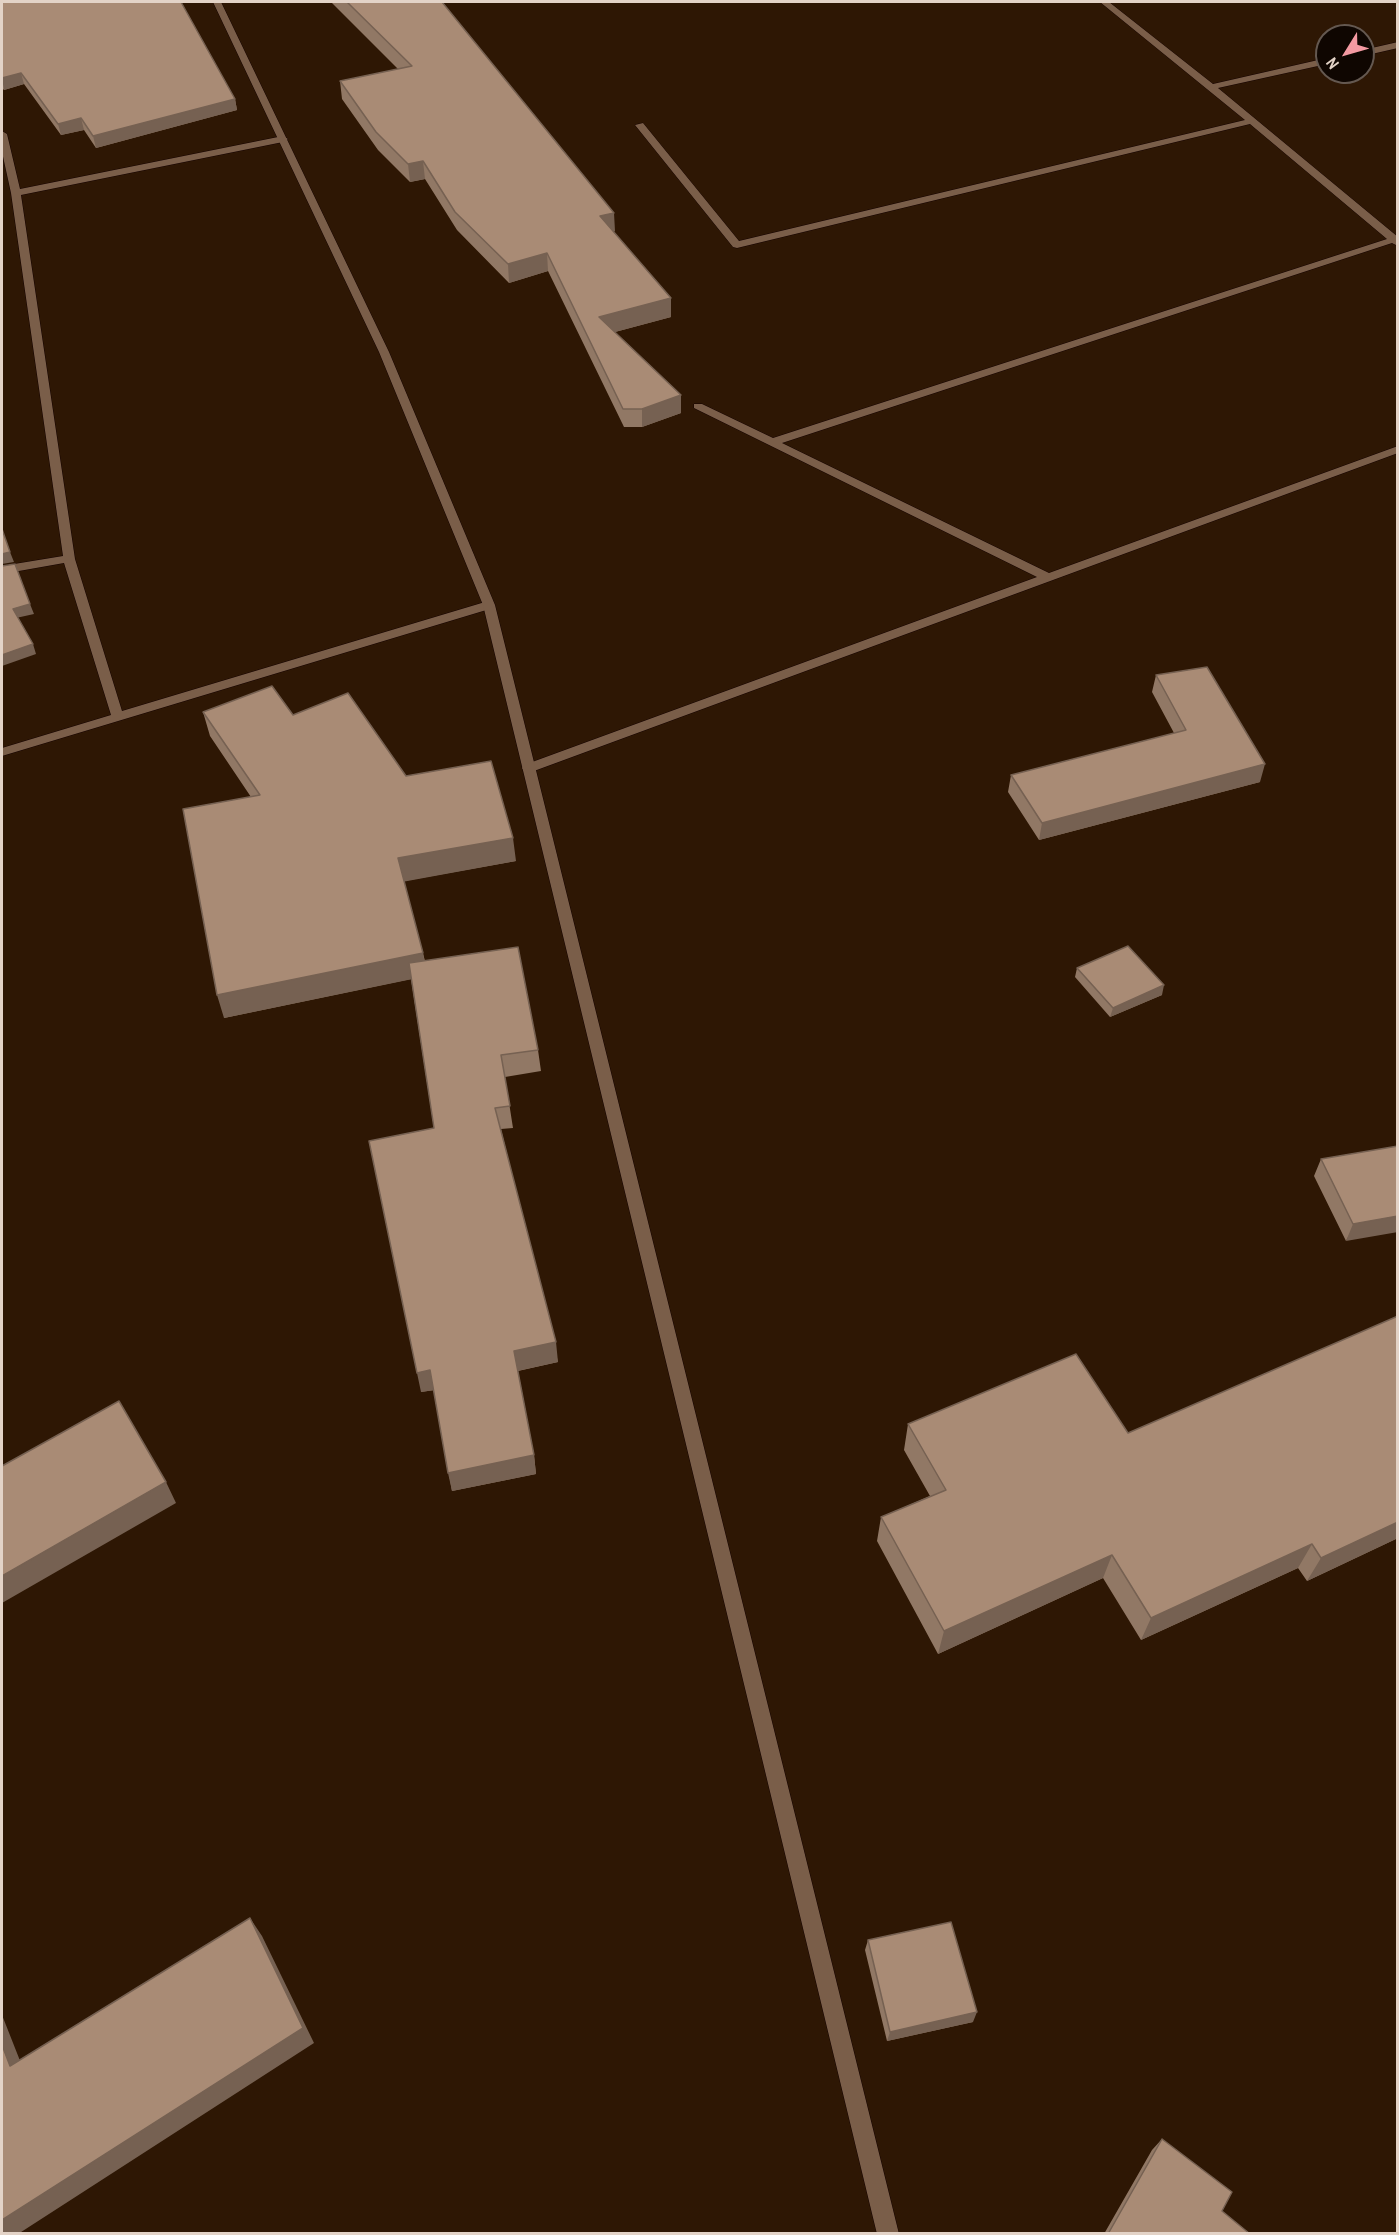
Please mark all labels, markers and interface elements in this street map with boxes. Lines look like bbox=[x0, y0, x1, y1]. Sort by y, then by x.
north arrow bbox=[1315, 24, 1375, 84]
text: N bbox=[1321, 53, 1344, 74]

